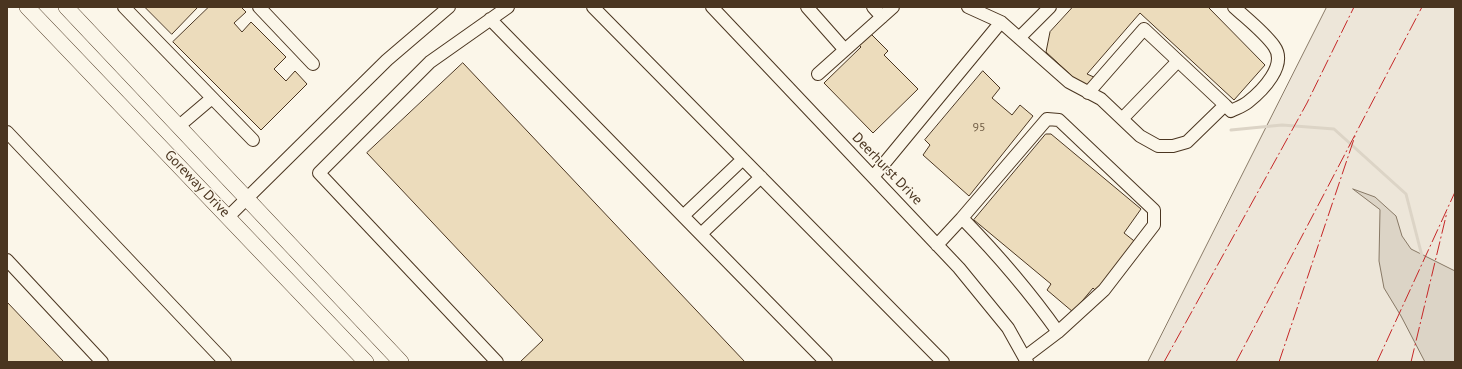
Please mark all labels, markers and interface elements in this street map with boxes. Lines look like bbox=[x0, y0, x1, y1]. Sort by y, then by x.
house number: 95 bbox=[972, 121, 986, 135]
street label: Deerhurst Drive bbox=[848, 129, 926, 209]
street label: Goreway Drive bbox=[161, 147, 233, 221]

